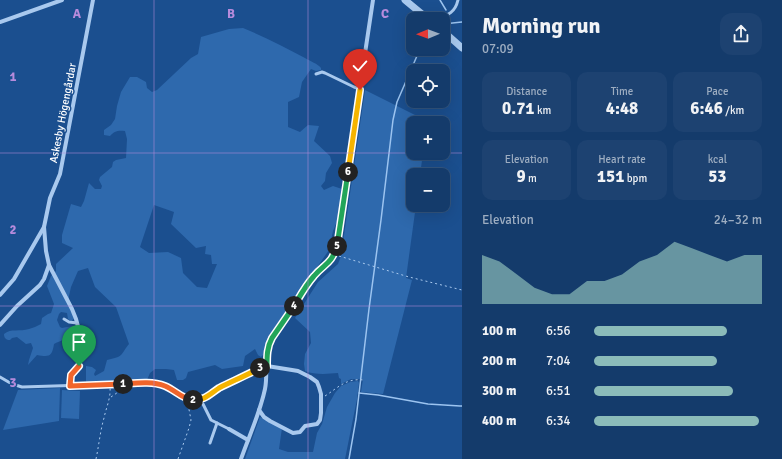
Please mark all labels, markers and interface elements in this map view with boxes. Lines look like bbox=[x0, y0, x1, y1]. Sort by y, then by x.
text: A bbox=[73, 6, 82, 22]
text: B bbox=[227, 6, 235, 22]
text: C bbox=[381, 6, 389, 22]
north arrow bbox=[406, 12, 450, 56]
map controls bbox=[406, 12, 450, 212]
text: Morning run bbox=[482, 12, 601, 39]
button: share bbox=[720, 13, 762, 55]
text: 07:09 bbox=[482, 41, 514, 57]
pin bbox=[343, 49, 377, 90]
icon: check bbox=[349, 55, 371, 77]
street label: Askesby Högengårdar bbox=[47, 62, 79, 164]
button: locate bbox=[406, 64, 450, 108]
text: 1 bbox=[9, 69, 17, 85]
text: Distance bbox=[506, 85, 547, 98]
text: Time bbox=[611, 85, 633, 98]
text: Pace bbox=[706, 85, 728, 98]
text: 0.71 bbox=[502, 98, 535, 119]
text: 4:48 bbox=[606, 98, 638, 119]
text: 6:46 bbox=[690, 98, 723, 119]
text: km bbox=[535, 104, 551, 117]
text: /km bbox=[723, 104, 744, 117]
button: + bbox=[406, 116, 450, 160]
text: Elevation bbox=[505, 153, 549, 166]
text: Heart rate bbox=[598, 153, 646, 166]
text: kcal bbox=[708, 153, 727, 166]
pin: 6 bbox=[338, 162, 358, 182]
text: 6 bbox=[345, 165, 351, 178]
text: 9 bbox=[516, 166, 526, 187]
text: 151 bbox=[597, 166, 624, 187]
text: 53 bbox=[708, 166, 727, 187]
button: − bbox=[406, 168, 450, 212]
text: m bbox=[526, 172, 537, 185]
text: bpm bbox=[624, 172, 647, 185]
text: Elevation bbox=[482, 212, 534, 228]
text: 24–32 m bbox=[714, 212, 762, 228]
text: 2 bbox=[9, 222, 17, 238]
pin: 5 bbox=[327, 236, 347, 256]
text: 5 bbox=[334, 239, 340, 252]
pin: 4 bbox=[284, 296, 304, 316]
text: 4 bbox=[291, 299, 297, 312]
text: 100 m bbox=[482, 323, 516, 339]
text: 6:56 bbox=[546, 323, 571, 339]
pin bbox=[62, 325, 96, 366]
icon: arrive bbox=[68, 331, 90, 353]
text: 200 m bbox=[482, 353, 516, 369]
text: 7:04 bbox=[546, 353, 571, 369]
pin: 3 bbox=[250, 358, 270, 378]
text: 3 bbox=[257, 361, 263, 374]
pin: 1 bbox=[113, 374, 133, 394]
text: 3 bbox=[9, 375, 17, 391]
text: 1 bbox=[120, 377, 126, 390]
text: 300 m bbox=[482, 383, 516, 399]
text: 6:51 bbox=[546, 383, 571, 399]
pin: 2 bbox=[183, 390, 203, 410]
text: 2 bbox=[190, 393, 196, 406]
text: 400 m bbox=[482, 413, 516, 429]
text: 6:34 bbox=[546, 413, 571, 429]

